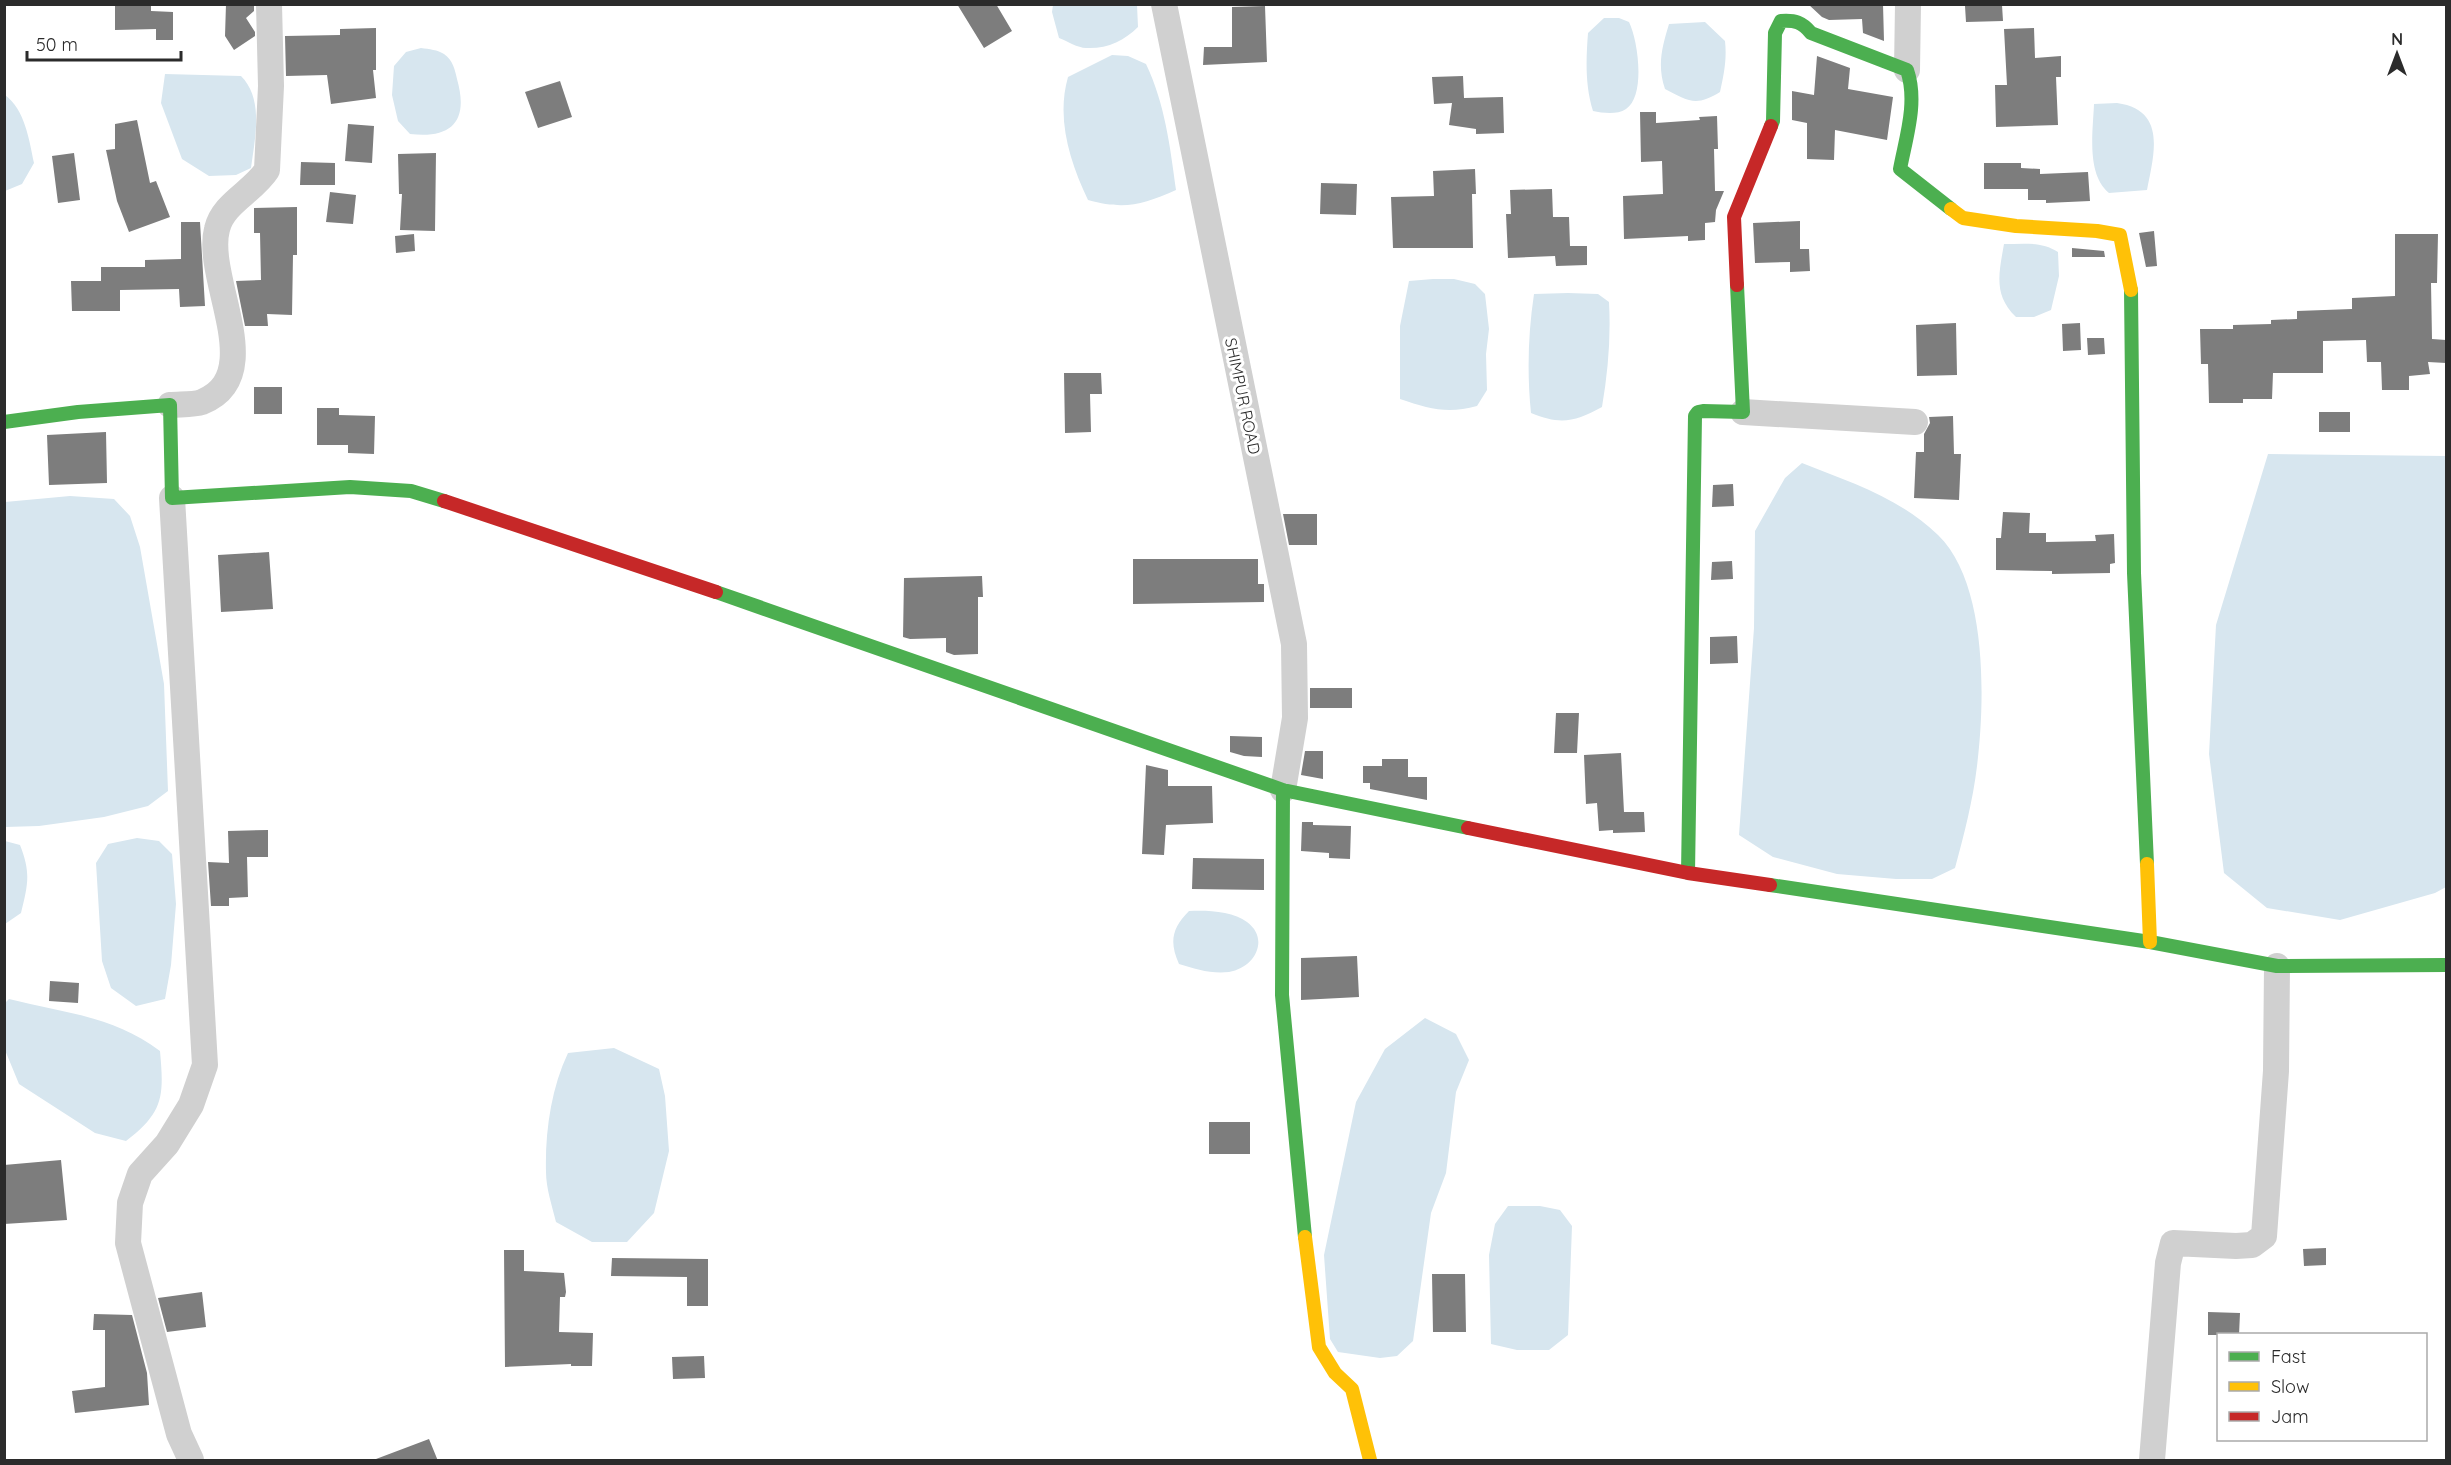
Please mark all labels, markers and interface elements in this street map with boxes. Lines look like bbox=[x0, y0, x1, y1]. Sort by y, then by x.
scale bar bbox=[27, 24, 182, 62]
north arrow bbox=[2367, 24, 2427, 84]
text: N bbox=[2391, 29, 2403, 49]
text: 50 m bbox=[36, 33, 78, 56]
street label: SHIMPUR ROAD bbox=[1221, 336, 1265, 456]
legend bbox=[2217, 1333, 2427, 1441]
text: Fast bbox=[2271, 1345, 2306, 1368]
text: Slow bbox=[2271, 1375, 2309, 1398]
text: Jam bbox=[2271, 1405, 2309, 1428]

